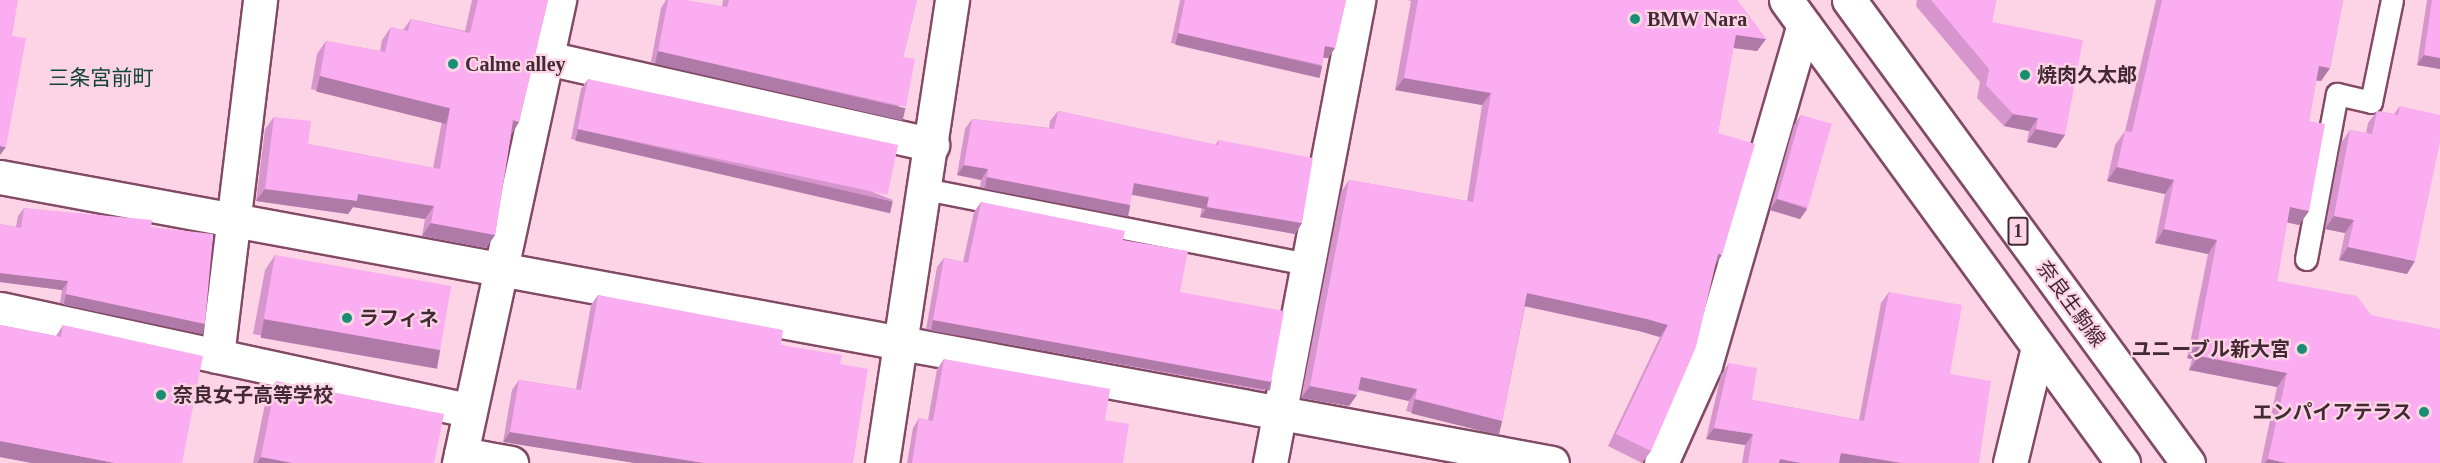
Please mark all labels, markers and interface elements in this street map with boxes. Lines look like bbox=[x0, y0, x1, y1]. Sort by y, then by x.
place label: BMW Nara bbox=[1647, 7, 1748, 31]
marker: BMW Nara bbox=[1628, 12, 1642, 26]
place label: Calme alley bbox=[465, 52, 566, 76]
marker: Calme alley bbox=[446, 57, 460, 71]
place label: 焼肉久太郎 bbox=[2037, 63, 2137, 87]
district label: 三条宮前町 bbox=[49, 65, 153, 91]
marker: 焼肉久太郎 bbox=[2018, 68, 2032, 82]
road number: 1 bbox=[2008, 216, 2028, 246]
street label: 奈良生駒線 bbox=[2032, 256, 2110, 352]
place label: ラフィネ bbox=[359, 306, 439, 330]
marker: ラフィネ bbox=[340, 311, 354, 325]
place label: ユニーブル新大宮 bbox=[2130, 337, 2290, 361]
marker: ユニーブル新大宮 bbox=[2295, 342, 2309, 356]
place label: 奈良女子高等学校 bbox=[173, 383, 333, 407]
marker: 奈良女子高等学校 bbox=[154, 388, 168, 402]
place label: エンパイアテラス bbox=[2252, 400, 2412, 424]
marker: エンパイアテラス bbox=[2417, 405, 2431, 419]

